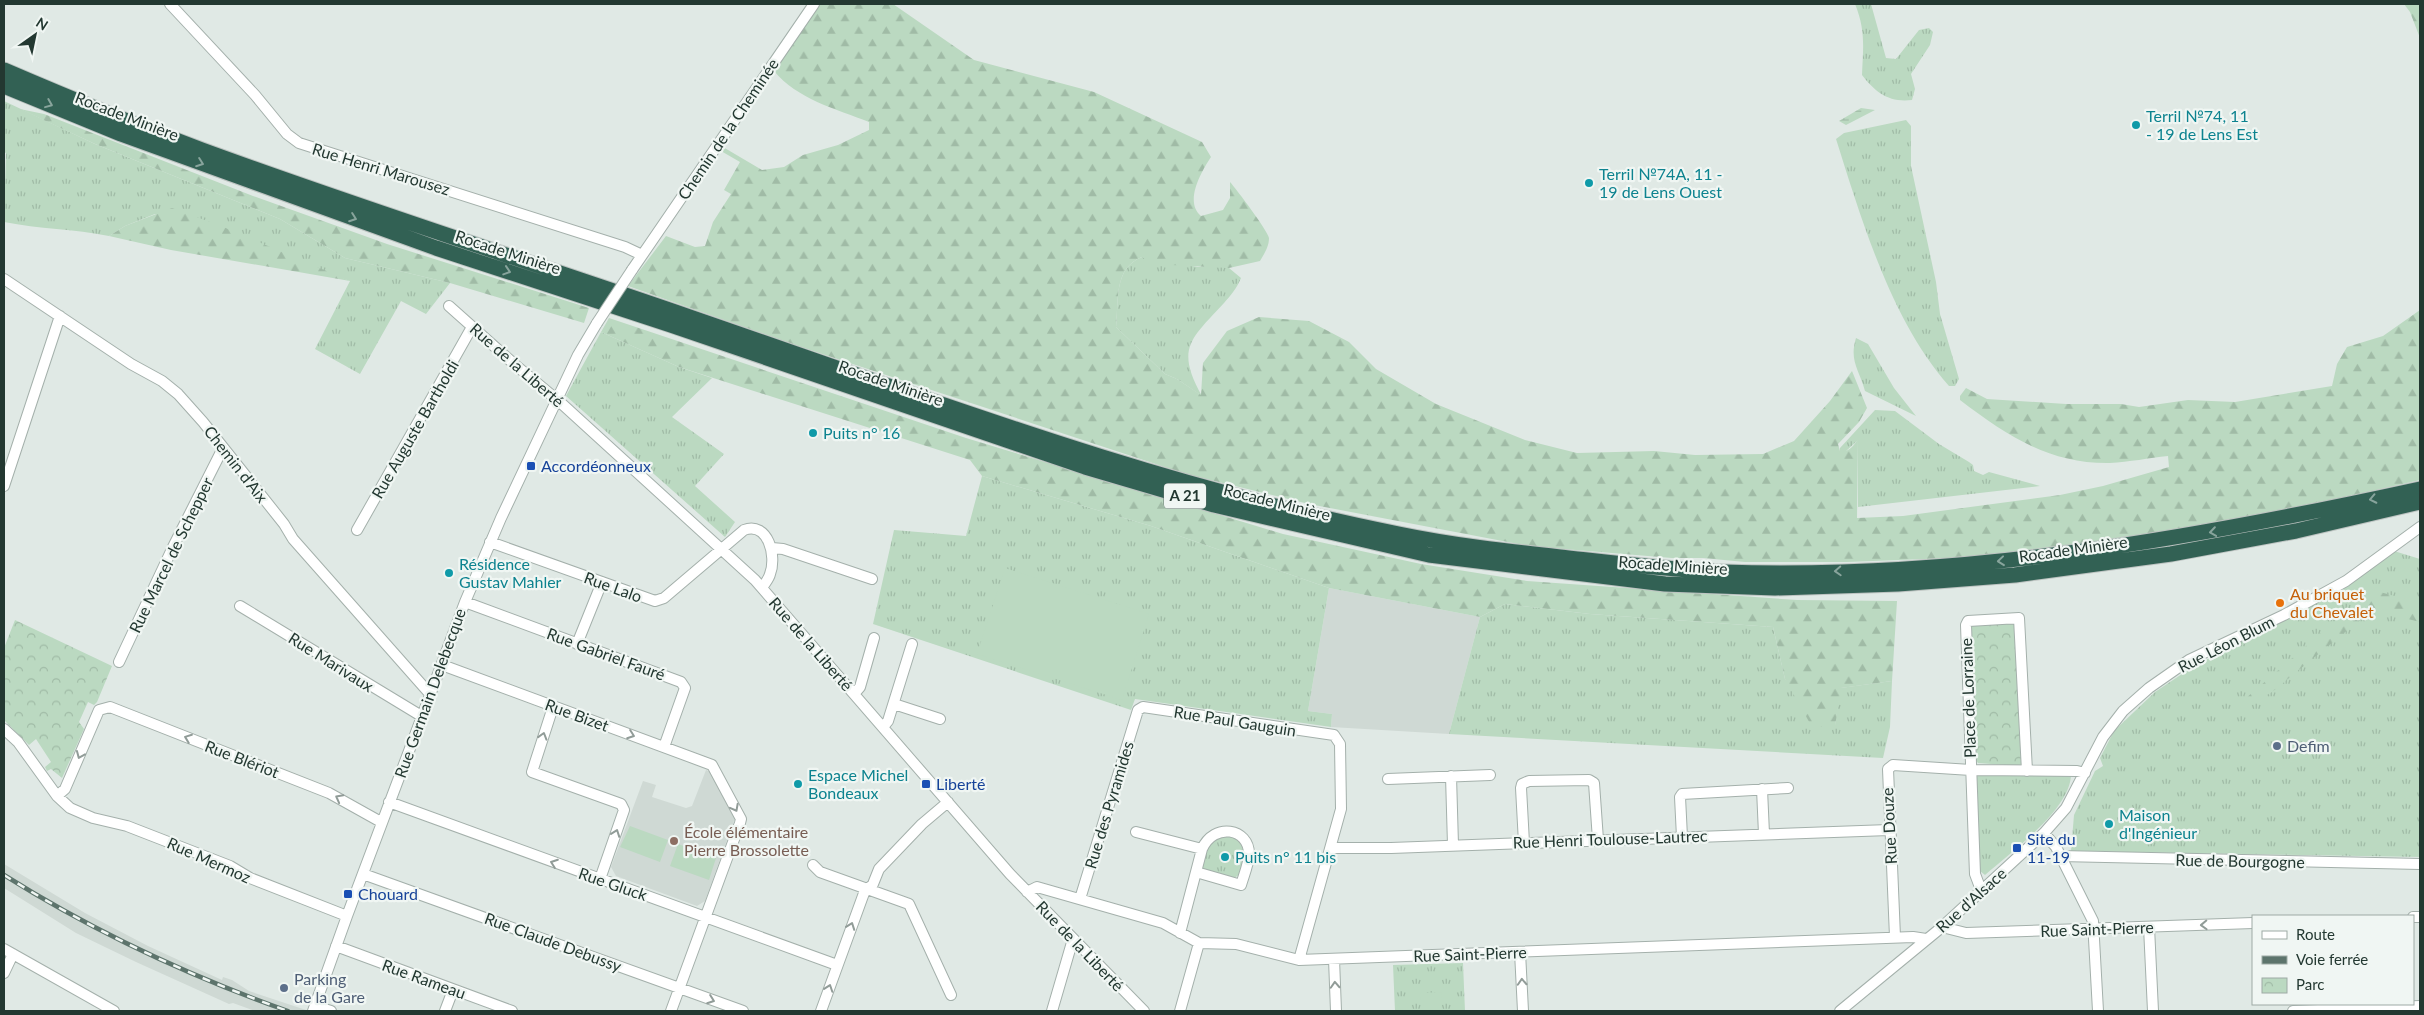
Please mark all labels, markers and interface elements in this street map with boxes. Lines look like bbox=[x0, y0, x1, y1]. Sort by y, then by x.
north arrow bbox=[10, 10, 60, 60]
text: N bbox=[33, 14, 52, 34]
street label: Chemin de la Cheminée bbox=[673, 54, 782, 203]
street label: Rocade Minière bbox=[73, 87, 182, 144]
one-way arrow bbox=[44, 98, 53, 109]
place label: Terril №74, 11 - 19 de Lens Est bbox=[2146, 106, 2258, 143]
marker: Terril №74, 11 - 19 de Lens Est bbox=[2130, 119, 2142, 131]
street label: Rue Henri Marousez bbox=[310, 139, 452, 199]
one-way arrow bbox=[196, 157, 204, 167]
place label: Terril №74A, 11 - 19 de Lens Ouest bbox=[1599, 164, 1723, 201]
marker: Terril №74A, 11 - 19 de Lens Ouest bbox=[1583, 177, 1595, 189]
one-way arrow bbox=[349, 212, 357, 222]
street label: Rocade Minière bbox=[453, 226, 563, 277]
one-way arrow bbox=[502, 265, 511, 275]
street label: Rue de la Liberté bbox=[467, 319, 568, 410]
street label: Rue Auguste Bartholdi bbox=[367, 356, 462, 501]
street label: Rocade Minière bbox=[836, 356, 946, 409]
street label: Chemin d'Aix bbox=[201, 422, 272, 506]
place label: Puits n° 16 bbox=[823, 423, 900, 442]
marker: Puits n° 16 bbox=[807, 427, 819, 439]
place label: Accordéonneux bbox=[541, 456, 651, 475]
marker: Accordéonneux bbox=[525, 460, 537, 472]
street label: Rue Marcel de Schepper bbox=[125, 474, 217, 636]
street label: Rocade Minière bbox=[1222, 479, 1333, 524]
road number: A 21 bbox=[1164, 484, 1206, 508]
one-way arrow bbox=[2368, 493, 2377, 504]
one-way arrow bbox=[2209, 526, 2218, 536]
street label: Rocade Minière bbox=[2017, 531, 2128, 566]
street label: Rocade Minière bbox=[1618, 551, 1728, 578]
place label: Résidence Gustav Mahler bbox=[459, 554, 562, 591]
one-way arrow bbox=[1996, 555, 2004, 566]
one-way arrow bbox=[1834, 566, 1842, 577]
marker: Résidence Gustav Mahler bbox=[443, 567, 455, 579]
street label: Rue Lalo bbox=[582, 567, 645, 606]
place label: Au briquet du Chevalet bbox=[2290, 584, 2374, 621]
street label: Rue de la Liberté bbox=[766, 593, 857, 694]
marker: Au briquet du Chevalet bbox=[2274, 597, 2286, 609]
street label: Rue Germain Delebecque bbox=[390, 605, 469, 780]
street label: Rue Léon Blum bbox=[2175, 611, 2277, 676]
street label: Rue Gabriel Fauré bbox=[544, 623, 668, 684]
street label: Rue Marivaux bbox=[285, 628, 377, 695]
street label: Place de Lorraine bbox=[1956, 638, 1979, 758]
street label: Rue Bizet bbox=[543, 694, 612, 735]
street label: Rue Paul Gauguin bbox=[1172, 701, 1298, 740]
one-way arrow bbox=[626, 729, 635, 739]
one-way arrow bbox=[538, 733, 548, 741]
one-way arrow bbox=[184, 734, 193, 744]
street label: Rue Blériot bbox=[202, 736, 282, 781]
place label: Defim bbox=[2287, 736, 2330, 755]
street label: Rue des Pyramides bbox=[1080, 739, 1137, 871]
marker: Defim bbox=[2271, 740, 2283, 752]
one-way arrow bbox=[76, 750, 86, 758]
place label: Espace Michel Bondeaux bbox=[808, 765, 908, 802]
place label: Liberté bbox=[936, 774, 985, 793]
marker: Espace Michel Bondeaux bbox=[792, 778, 804, 790]
marker: Liberté bbox=[920, 778, 932, 790]
street label: Rue Douze bbox=[1877, 787, 1900, 865]
one-way arrow bbox=[335, 795, 344, 805]
one-way arrow bbox=[729, 803, 739, 812]
place label: Maison d'Ingénieur bbox=[2119, 805, 2197, 842]
marker: Maison d'Ingénieur bbox=[2103, 818, 2115, 830]
place label: École élémentaire Pierre Brossolette bbox=[684, 822, 809, 859]
street label: Rue Henri Toulouse-Lautrec bbox=[1512, 826, 1708, 851]
one-way arrow bbox=[610, 829, 620, 838]
place label: Site du 11-19 bbox=[2027, 829, 2076, 866]
street label: Rue Mermoz bbox=[165, 833, 254, 886]
marker: École élémentaire Pierre Brossolette bbox=[668, 835, 680, 847]
marker: Site du 11-19 bbox=[2011, 842, 2023, 854]
place label: Puits n° 11 bis bbox=[1235, 847, 1336, 866]
street label: Rue de Bourgogne bbox=[2175, 850, 2305, 871]
marker: Puits n° 11 bis bbox=[1219, 851, 1231, 863]
one-way arrow bbox=[550, 859, 559, 869]
street label: Rue Gluck bbox=[576, 863, 651, 904]
street label: Rue d'Alsace bbox=[1932, 863, 2010, 936]
place label: Chouard bbox=[358, 884, 418, 903]
marker: Chouard bbox=[342, 888, 354, 900]
street label: Rue de la Liberté bbox=[1033, 897, 1128, 995]
street label: Rue Claude Debussy bbox=[482, 908, 625, 975]
legend bbox=[2252, 915, 2414, 1005]
street label: Rue Saint-Pierre bbox=[2040, 917, 2154, 940]
one-way arrow bbox=[2200, 920, 2208, 930]
one-way arrow bbox=[845, 923, 855, 931]
text: Route bbox=[2296, 925, 2335, 943]
street label: Rue Saint-Pierre bbox=[1413, 942, 1527, 965]
text: Voie ferrée bbox=[2296, 950, 2368, 968]
street label: Rue Rameau bbox=[380, 955, 469, 1002]
place label: Parking de la Gare bbox=[294, 969, 365, 1006]
text: Parc bbox=[2296, 975, 2325, 993]
one-way arrow bbox=[1516, 977, 1527, 985]
one-way arrow bbox=[1329, 981, 1340, 989]
marker: Parking de la Gare bbox=[278, 982, 290, 994]
one-way arrow bbox=[823, 984, 833, 993]
one-way arrow bbox=[706, 994, 715, 1004]

